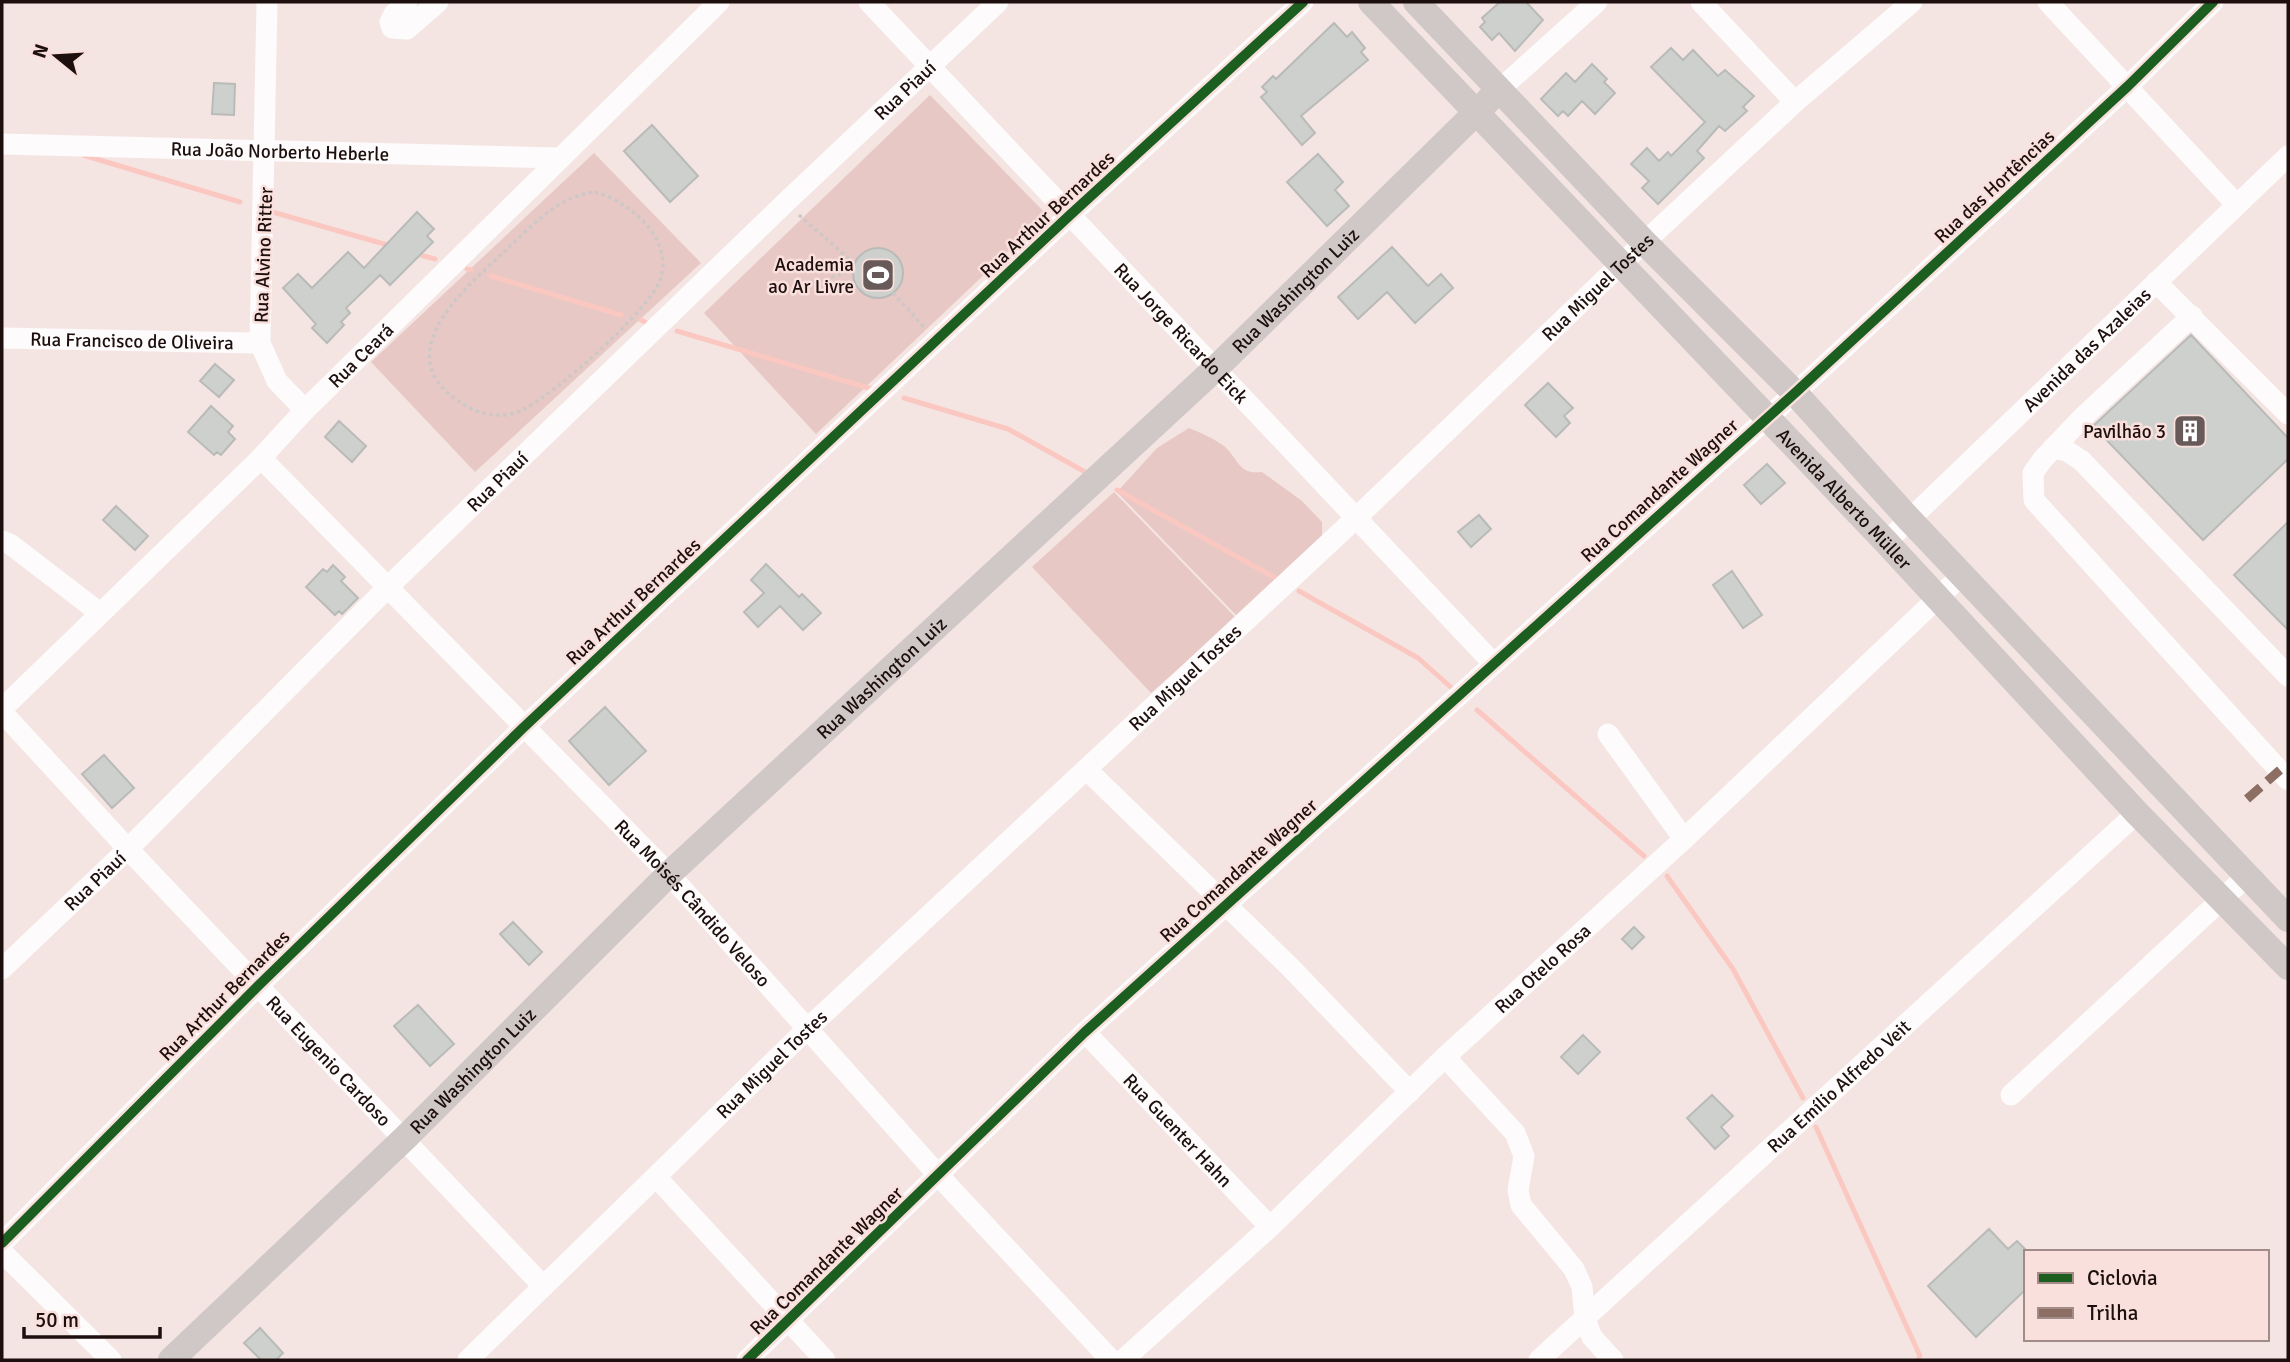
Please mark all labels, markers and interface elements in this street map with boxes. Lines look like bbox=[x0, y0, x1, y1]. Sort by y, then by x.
north arrow bbox=[21, 21, 91, 91]
text: N bbox=[27, 41, 54, 61]
street label: Rua Piauí bbox=[869, 55, 942, 126]
street label: Rua das Hortências bbox=[1929, 125, 2060, 249]
street label: Rua João Norberto Heberle bbox=[170, 137, 389, 167]
street label: Rua Arthur Bernardes bbox=[975, 146, 1120, 283]
street label: Rua Alvino Ritter bbox=[250, 187, 278, 323]
street label: Rua Washington Luiz bbox=[1227, 223, 1365, 359]
street label: Rua Miguel Tostes bbox=[1537, 229, 1659, 347]
place label: Academia ao Ar Livre bbox=[768, 253, 854, 299]
sports icon: Academia ao Ar Livre bbox=[859, 256, 897, 294]
street label: Rua Jorge Ricardo Eick bbox=[1108, 258, 1253, 409]
street label: Avenida das Azaleias bbox=[2018, 283, 2156, 417]
street label: Rua Ceará bbox=[324, 318, 399, 393]
street label: Rua Francisco de Oliveira bbox=[30, 328, 234, 355]
building icon: Pavilhão 3 bbox=[2171, 412, 2209, 450]
street label: Rua Comandante Wagner bbox=[1576, 414, 1743, 568]
place label: Pavilhão 3 bbox=[2083, 420, 2166, 444]
street label: Avenida Alberto Müller bbox=[1771, 423, 1916, 575]
street label: Rua Piauí bbox=[462, 446, 534, 517]
street label: Rua Arthur Bernardes bbox=[561, 533, 706, 670]
street label: Rua Washington Luiz bbox=[812, 612, 952, 745]
street label: Rua Miguel Tostes bbox=[1124, 620, 1247, 736]
street label: Rua Comandante Wagner bbox=[1155, 794, 1322, 948]
street label: Rua Moisés Cândido Veloso bbox=[609, 815, 775, 992]
street label: Rua Piauí bbox=[59, 846, 132, 916]
street label: Rua Otelo Rosa bbox=[1490, 919, 1596, 1019]
street label: Rua Arthur Bernardes bbox=[154, 925, 295, 1066]
street label: Rua Eugenio Cardoso bbox=[261, 991, 396, 1132]
street label: Rua Washington Luiz bbox=[405, 1003, 541, 1139]
street label: Rua Miguel Tostes bbox=[712, 1005, 833, 1124]
street label: Rua Emílio Alfredo Veit bbox=[1762, 1015, 1916, 1158]
street label: Rua Guenter Hahn bbox=[1118, 1069, 1237, 1193]
street label: Rua Comandante Wagner bbox=[745, 1181, 908, 1340]
legend bbox=[2024, 1250, 2269, 1341]
text: Ciclovia bbox=[2087, 1265, 2158, 1291]
scale bar bbox=[24, 1296, 161, 1340]
text: Trilha bbox=[2087, 1300, 2138, 1326]
text: 50 m bbox=[35, 1307, 79, 1333]

